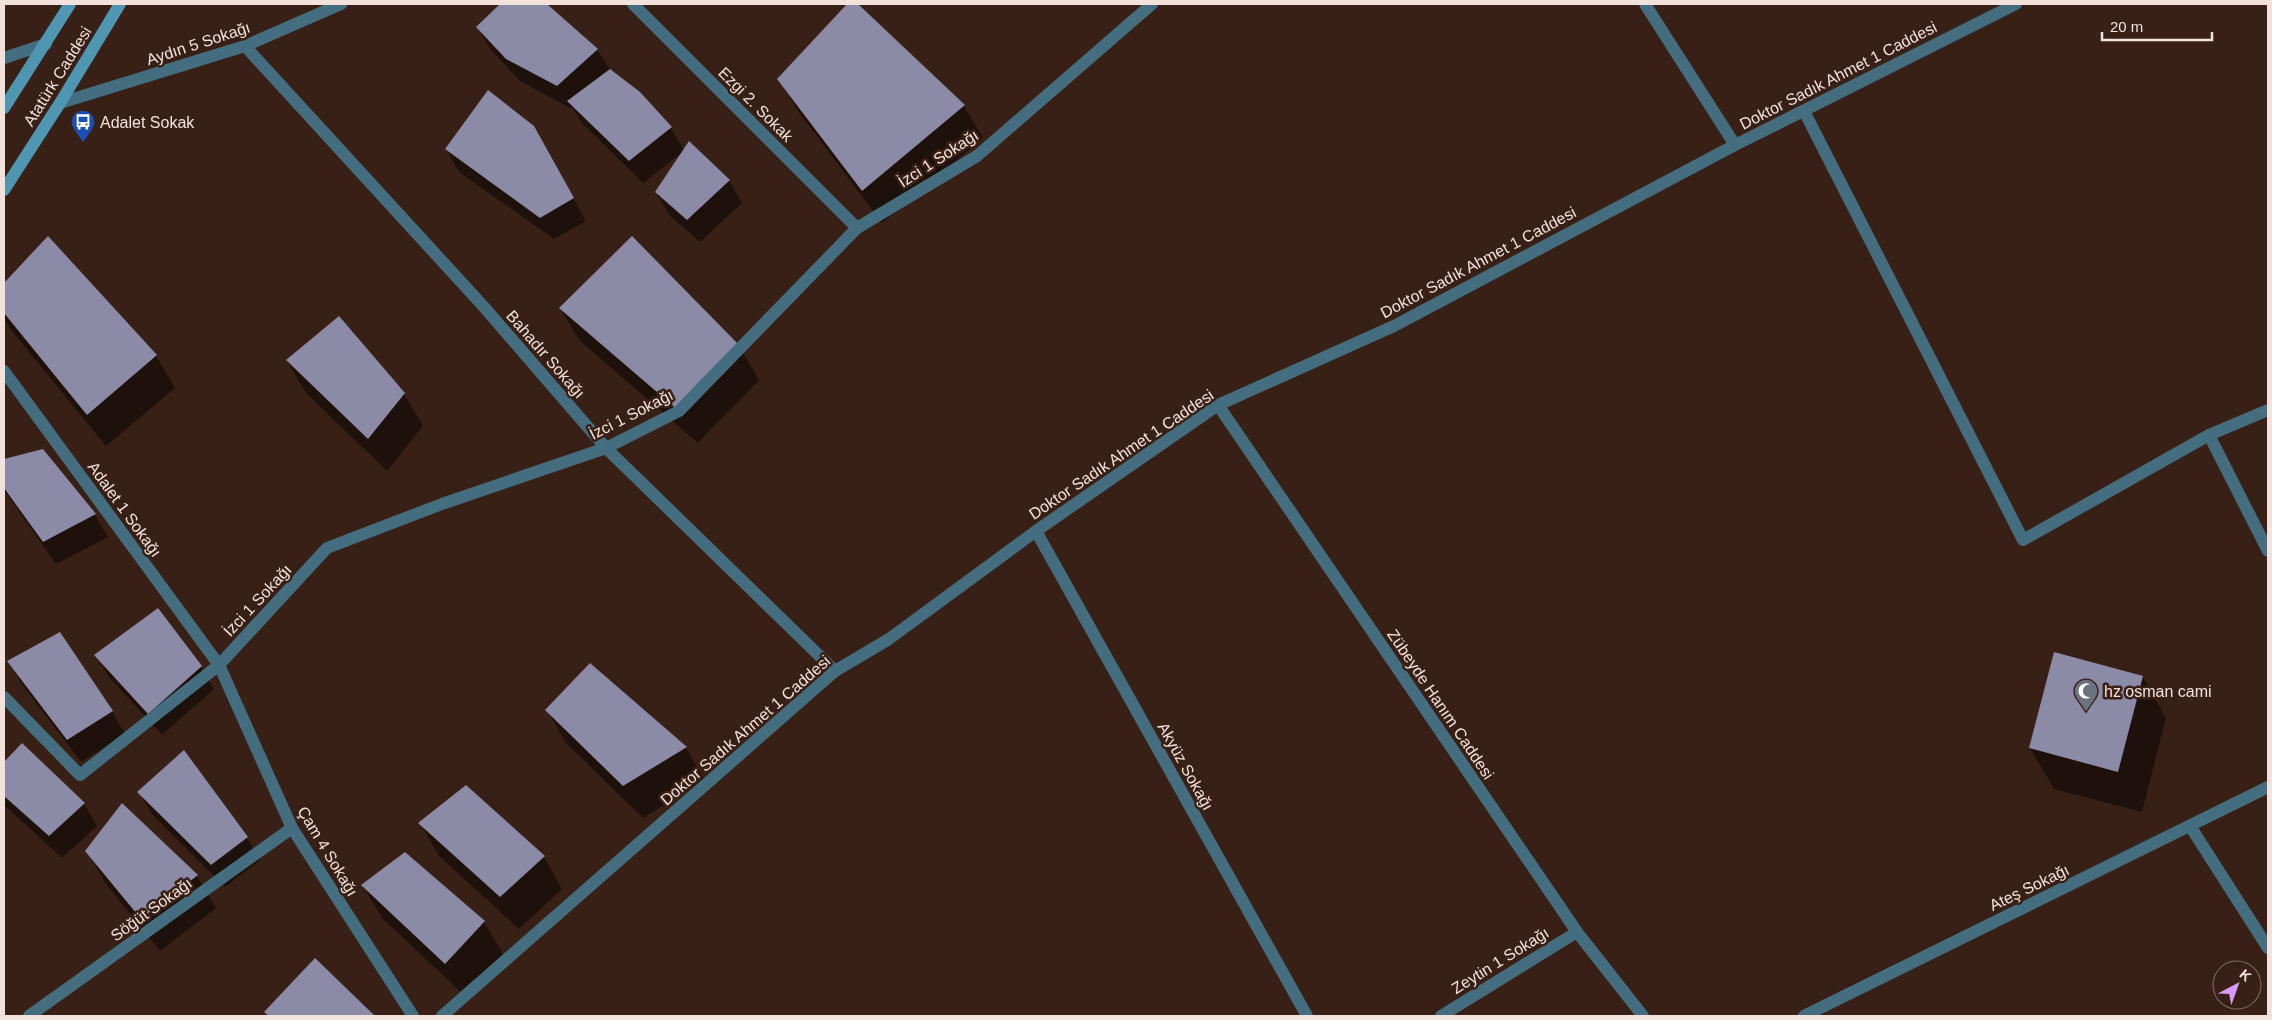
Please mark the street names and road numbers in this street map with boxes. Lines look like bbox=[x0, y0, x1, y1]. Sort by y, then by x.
street label: Doktor Sadık Ahmet 1 Caddesi bbox=[1737, 18, 1940, 133]
street label: Aydın 5 Sokağı bbox=[144, 19, 252, 68]
street label: Atatürk Caddesi bbox=[20, 23, 95, 129]
street label: Ezgi 2. Sokak bbox=[715, 64, 797, 146]
street label: İzci 1 Sokağı bbox=[895, 126, 981, 190]
street label: Doktor Sadık Ahmet 1 Caddesi bbox=[1378, 204, 1579, 321]
street label: Bahadır Sokağı bbox=[503, 307, 588, 402]
street label: İzci 1 Sokağı bbox=[586, 385, 676, 443]
street label: Doktor Sadık Ahmet 1 Caddesi bbox=[1026, 386, 1217, 523]
street label: Adalet 1 Sokağı bbox=[85, 459, 165, 560]
street label: İzci 1 Sokağı bbox=[219, 560, 295, 640]
street label: Zübeyde Hanım Caddesi bbox=[1384, 626, 1497, 782]
street label: Doktor Sadık Ahmet 1 Caddesi bbox=[657, 652, 833, 809]
street label: Akyüz Sokağı bbox=[1154, 719, 1217, 813]
street label: Çam 4 Sokağı bbox=[294, 803, 361, 899]
street label: Ateş Sokağı bbox=[1987, 861, 2072, 914]
street label: Söğüt Sokağı bbox=[107, 874, 195, 945]
street label: Zeytin 1 Sokağı bbox=[1449, 924, 1552, 997]

